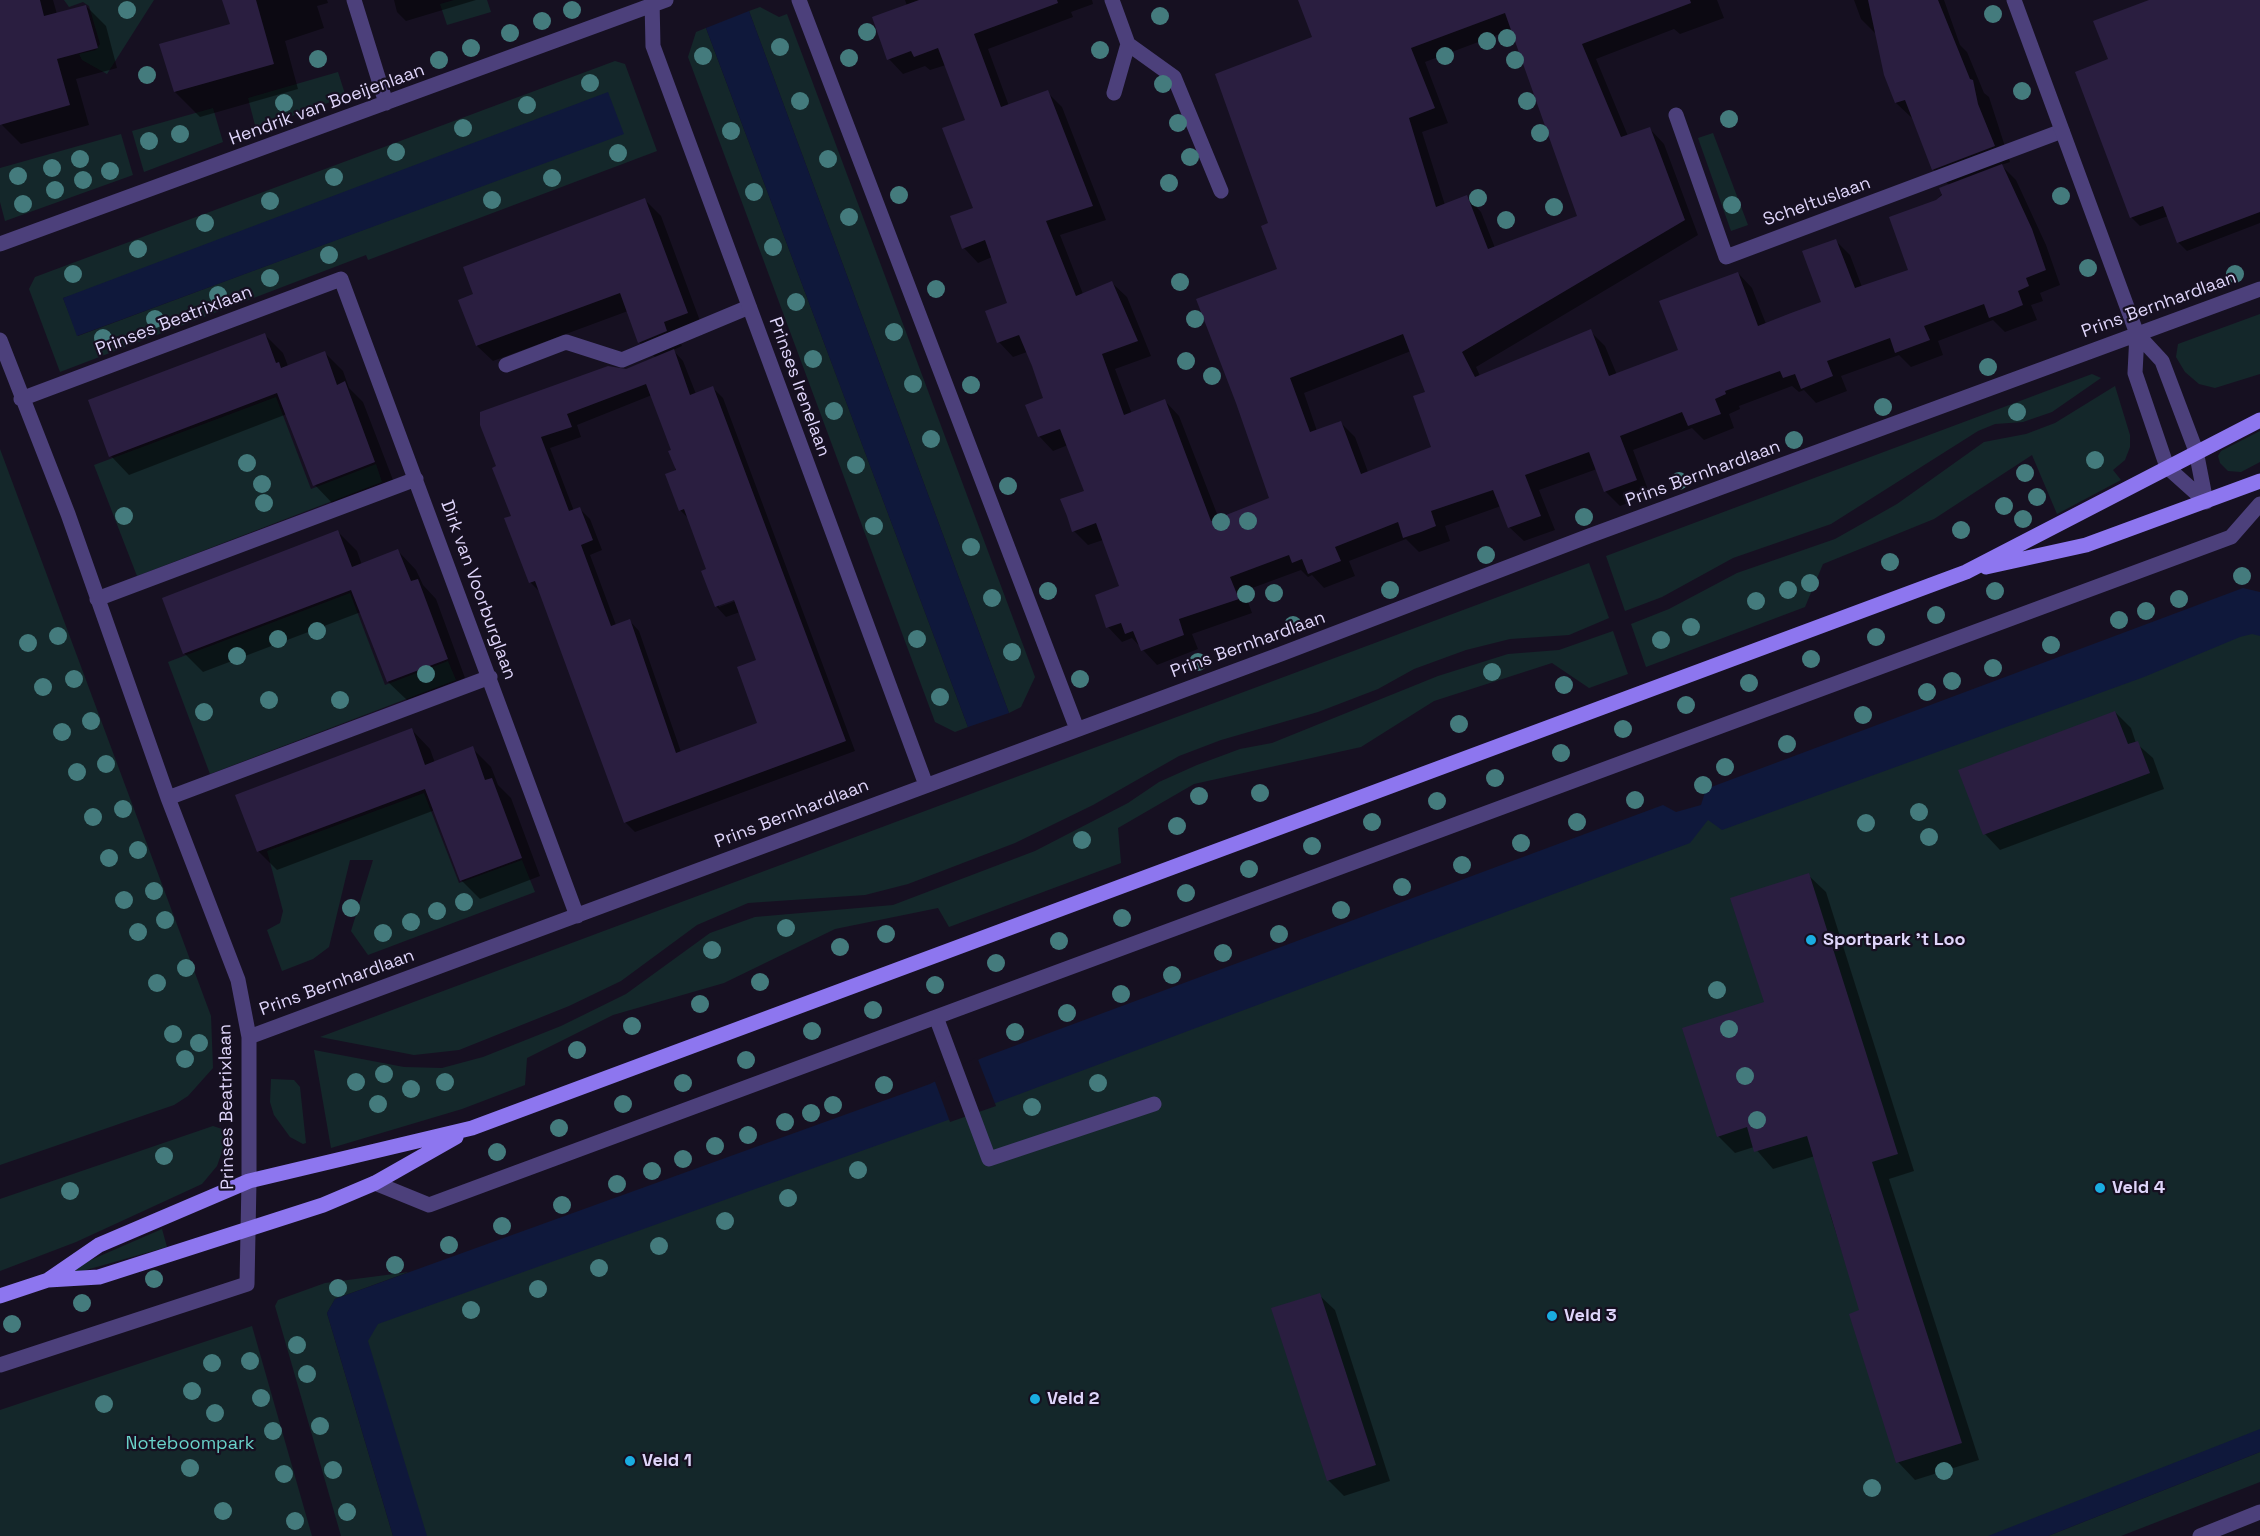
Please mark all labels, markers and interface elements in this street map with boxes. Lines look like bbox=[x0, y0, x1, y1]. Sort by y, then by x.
street label: Hendrik van Boeijenlaan bbox=[226, 60, 428, 150]
street label: Scheltuslaan bbox=[1760, 173, 1874, 231]
street label: Prins Bernhardlaan bbox=[2079, 267, 2239, 343]
street label: Prinses Beatrixlaan bbox=[93, 281, 255, 361]
street label: Prinses Irenelaan bbox=[764, 314, 834, 460]
street label: Prins Bernhardlaan bbox=[1623, 436, 1783, 512]
street label: Dirk van Voorburglaan bbox=[436, 497, 520, 683]
street label: Prins Bernhardlaan bbox=[1168, 607, 1328, 683]
street label: Prins Bernhardlaan bbox=[712, 775, 872, 853]
place label: Sportpark 't Loo bbox=[1823, 929, 1966, 951]
marker: Sportpark 't Loo bbox=[1804, 933, 1818, 947]
street label: Prins Bernhardlaan bbox=[257, 945, 417, 1021]
street label: Prinses Beatrixlaan bbox=[215, 1024, 239, 1190]
place label: Veld 4 bbox=[2112, 1177, 2165, 1199]
marker: Veld 4 bbox=[2093, 1181, 2107, 1195]
place label: Veld 3 bbox=[1564, 1305, 1617, 1327]
marker: Veld 3 bbox=[1545, 1309, 1559, 1323]
place label: Veld 2 bbox=[1047, 1388, 1100, 1410]
marker: Veld 2 bbox=[1028, 1392, 1042, 1406]
park label: Noteboompark bbox=[125, 1433, 255, 1455]
place label: Veld 1 bbox=[642, 1450, 692, 1472]
marker: Veld 1 bbox=[623, 1454, 637, 1468]

